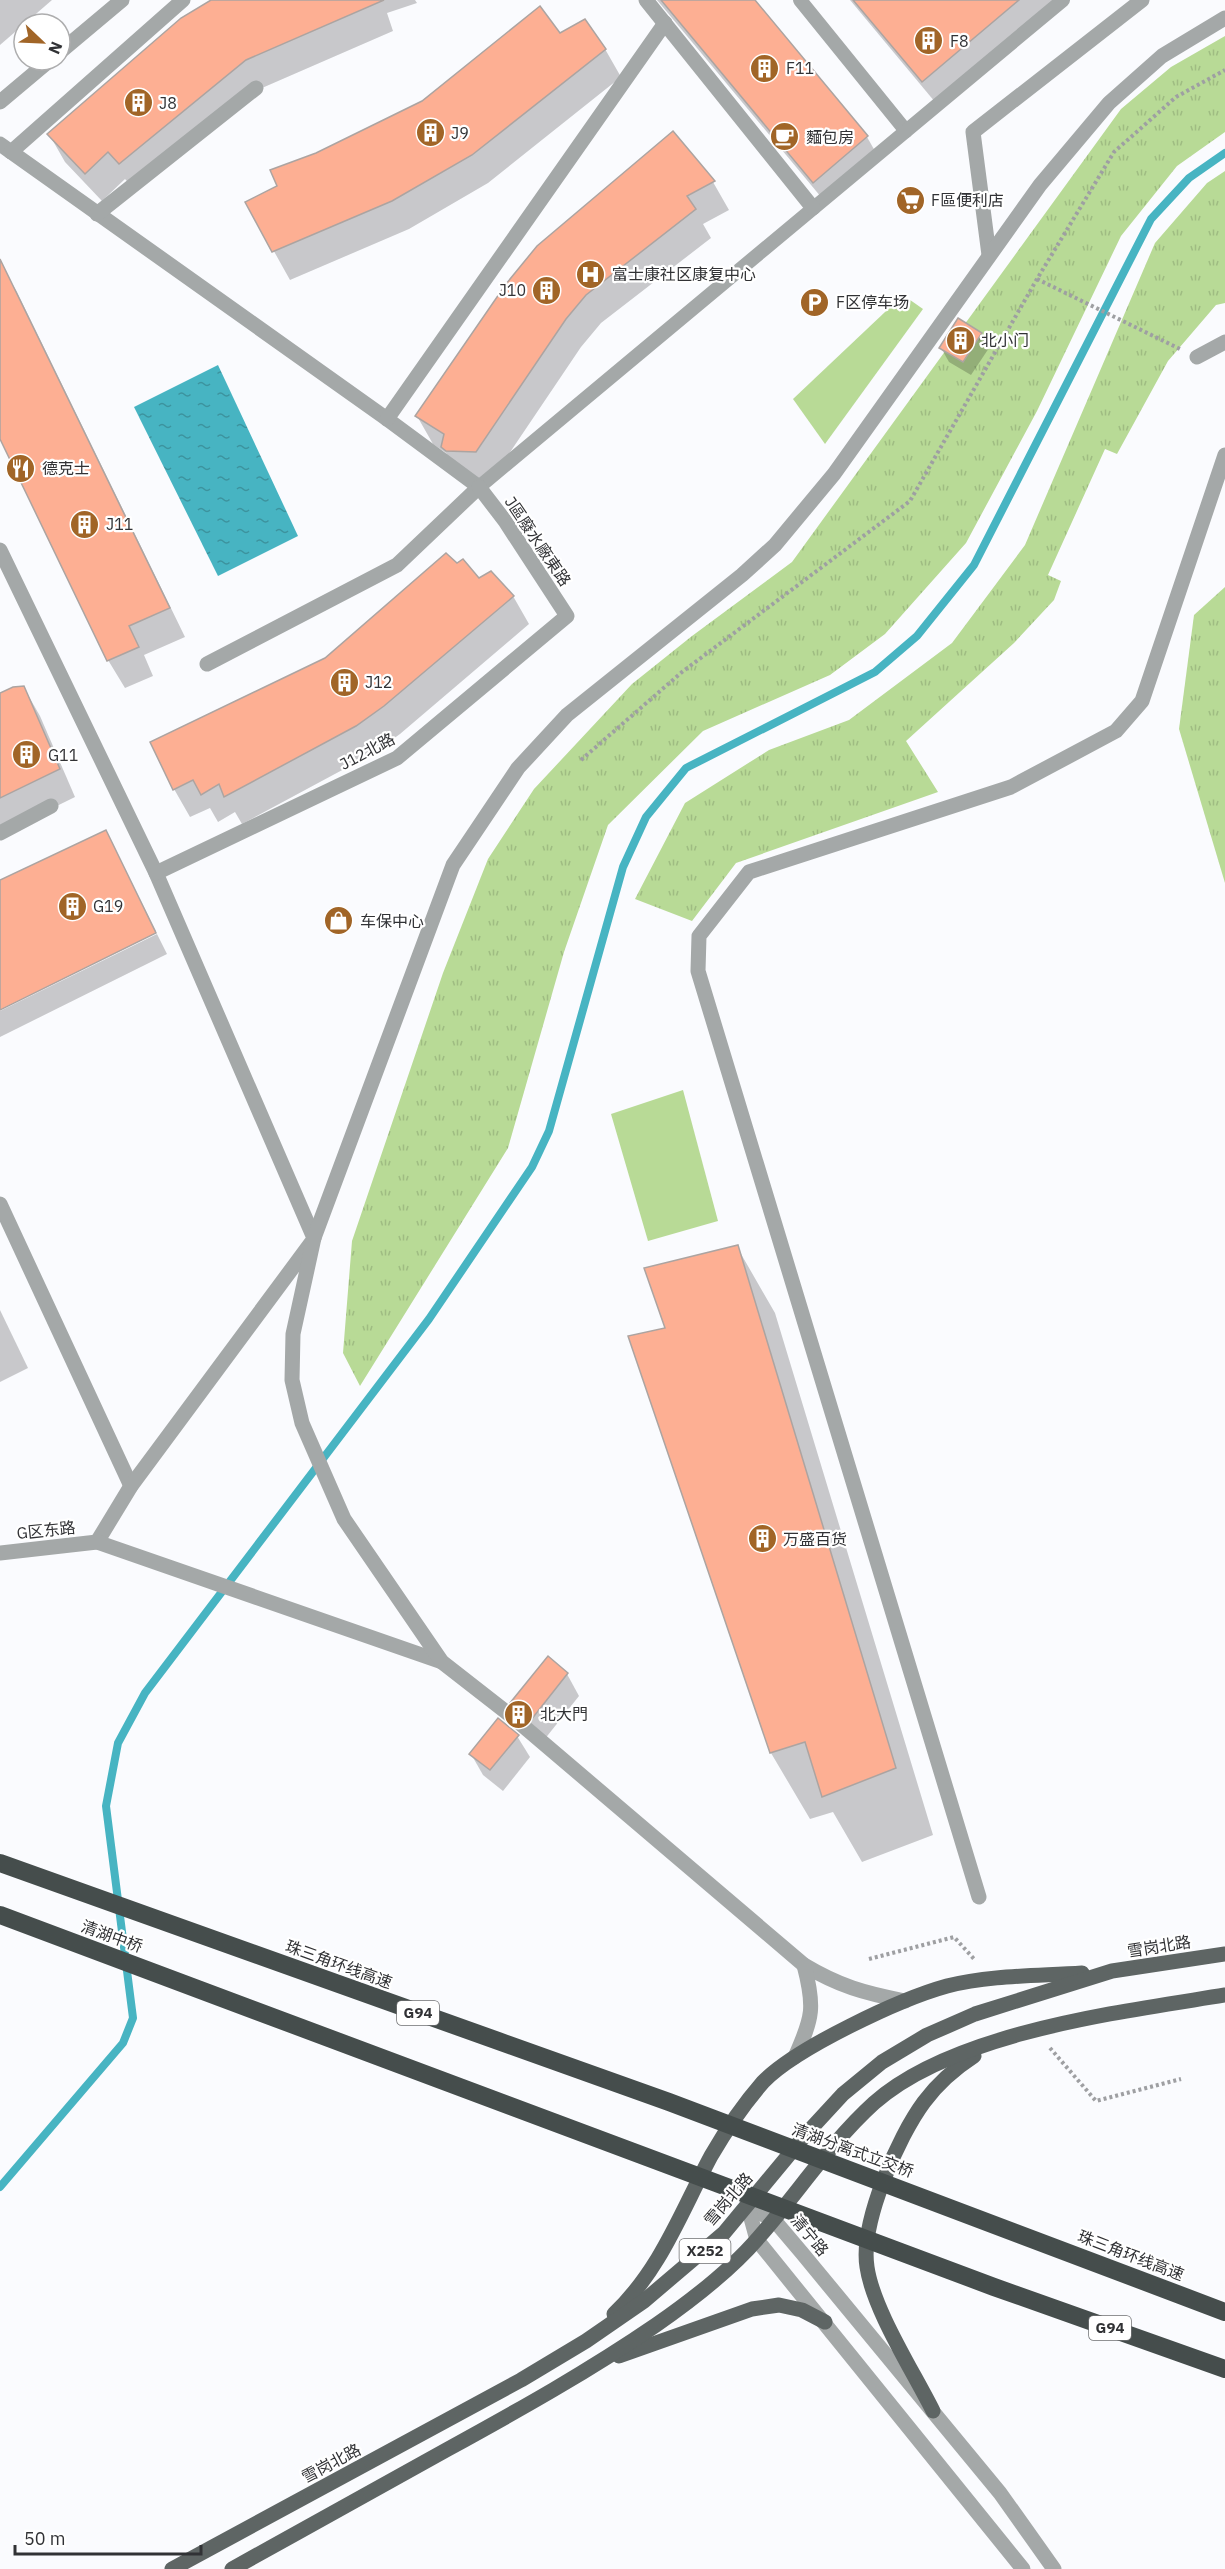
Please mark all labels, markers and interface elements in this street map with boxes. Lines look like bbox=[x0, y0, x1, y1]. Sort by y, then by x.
north arrow bbox=[12, 12, 72, 72]
building icon: F8 bbox=[913, 25, 945, 57]
place label: F8 bbox=[950, 31, 969, 51]
text: N bbox=[44, 39, 67, 57]
building icon: F11 bbox=[749, 52, 781, 84]
place label: F11 bbox=[786, 58, 814, 78]
building icon: J8 bbox=[122, 87, 154, 119]
place label: J8 bbox=[159, 93, 177, 113]
building icon: J9 bbox=[414, 117, 446, 149]
cafe icon: 麵包房 bbox=[769, 121, 801, 153]
place label: J9 bbox=[451, 123, 469, 143]
place label: 麵包房 bbox=[806, 127, 854, 147]
supermarket icon: F區便利店 bbox=[894, 184, 926, 216]
place label: F區便利店 bbox=[931, 190, 1004, 210]
hospital icon: 富士康社区康复中心 bbox=[575, 258, 607, 290]
place label: 富士康社区康复中心 bbox=[612, 264, 756, 284]
building icon: J10 bbox=[531, 274, 563, 306]
place label: J10 bbox=[499, 280, 526, 300]
parking icon: F区停车场 bbox=[799, 286, 831, 318]
place label: F区停车场 bbox=[836, 292, 909, 312]
building icon: 北小门 bbox=[944, 324, 976, 356]
place label: 北小门 bbox=[981, 330, 1029, 350]
restaurant icon: 德克士 bbox=[5, 452, 37, 484]
place label: 德克士 bbox=[42, 458, 90, 478]
street label: J區廢水廠東路 bbox=[501, 492, 575, 590]
building icon: J11 bbox=[69, 508, 101, 540]
place label: J11 bbox=[106, 514, 133, 534]
building icon: J12 bbox=[328, 666, 360, 698]
place label: J12 bbox=[365, 672, 392, 692]
street label: J12北路 bbox=[336, 728, 398, 774]
building icon: G11 bbox=[11, 739, 43, 771]
place label: G11 bbox=[48, 745, 78, 765]
building icon: G19 bbox=[56, 890, 88, 922]
place label: G19 bbox=[93, 896, 123, 916]
shop icon: 车保中心 bbox=[323, 905, 355, 937]
place label: 车保中心 bbox=[360, 911, 424, 931]
street label: G区东路 bbox=[16, 1517, 76, 1543]
building icon: 万盛百货 bbox=[746, 1523, 778, 1555]
place label: 万盛百货 bbox=[783, 1529, 847, 1549]
building icon: 北大門 bbox=[503, 1698, 535, 1730]
place label: 北大門 bbox=[540, 1704, 588, 1724]
street label: 清湖中桥 bbox=[79, 1916, 145, 1956]
street label: 雪岗北路 bbox=[1126, 1931, 1192, 1961]
street label: 珠三角环线高速 bbox=[283, 1935, 395, 1993]
road number: G94 bbox=[397, 2001, 439, 2025]
street label: 清湖分离式立交桥 bbox=[789, 2119, 917, 2181]
street label: 雪岗北路 bbox=[699, 2168, 757, 2230]
street label: 清宁路 bbox=[787, 2210, 833, 2260]
street label: 珠三角环线高速 bbox=[1075, 2226, 1187, 2284]
road number: X252 bbox=[680, 2239, 730, 2263]
road number: G94 bbox=[1089, 2316, 1131, 2340]
street label: 雪岗北路 bbox=[298, 2439, 364, 2487]
scale bar bbox=[15, 2518, 201, 2556]
text: 50 m bbox=[24, 2527, 66, 2550]

